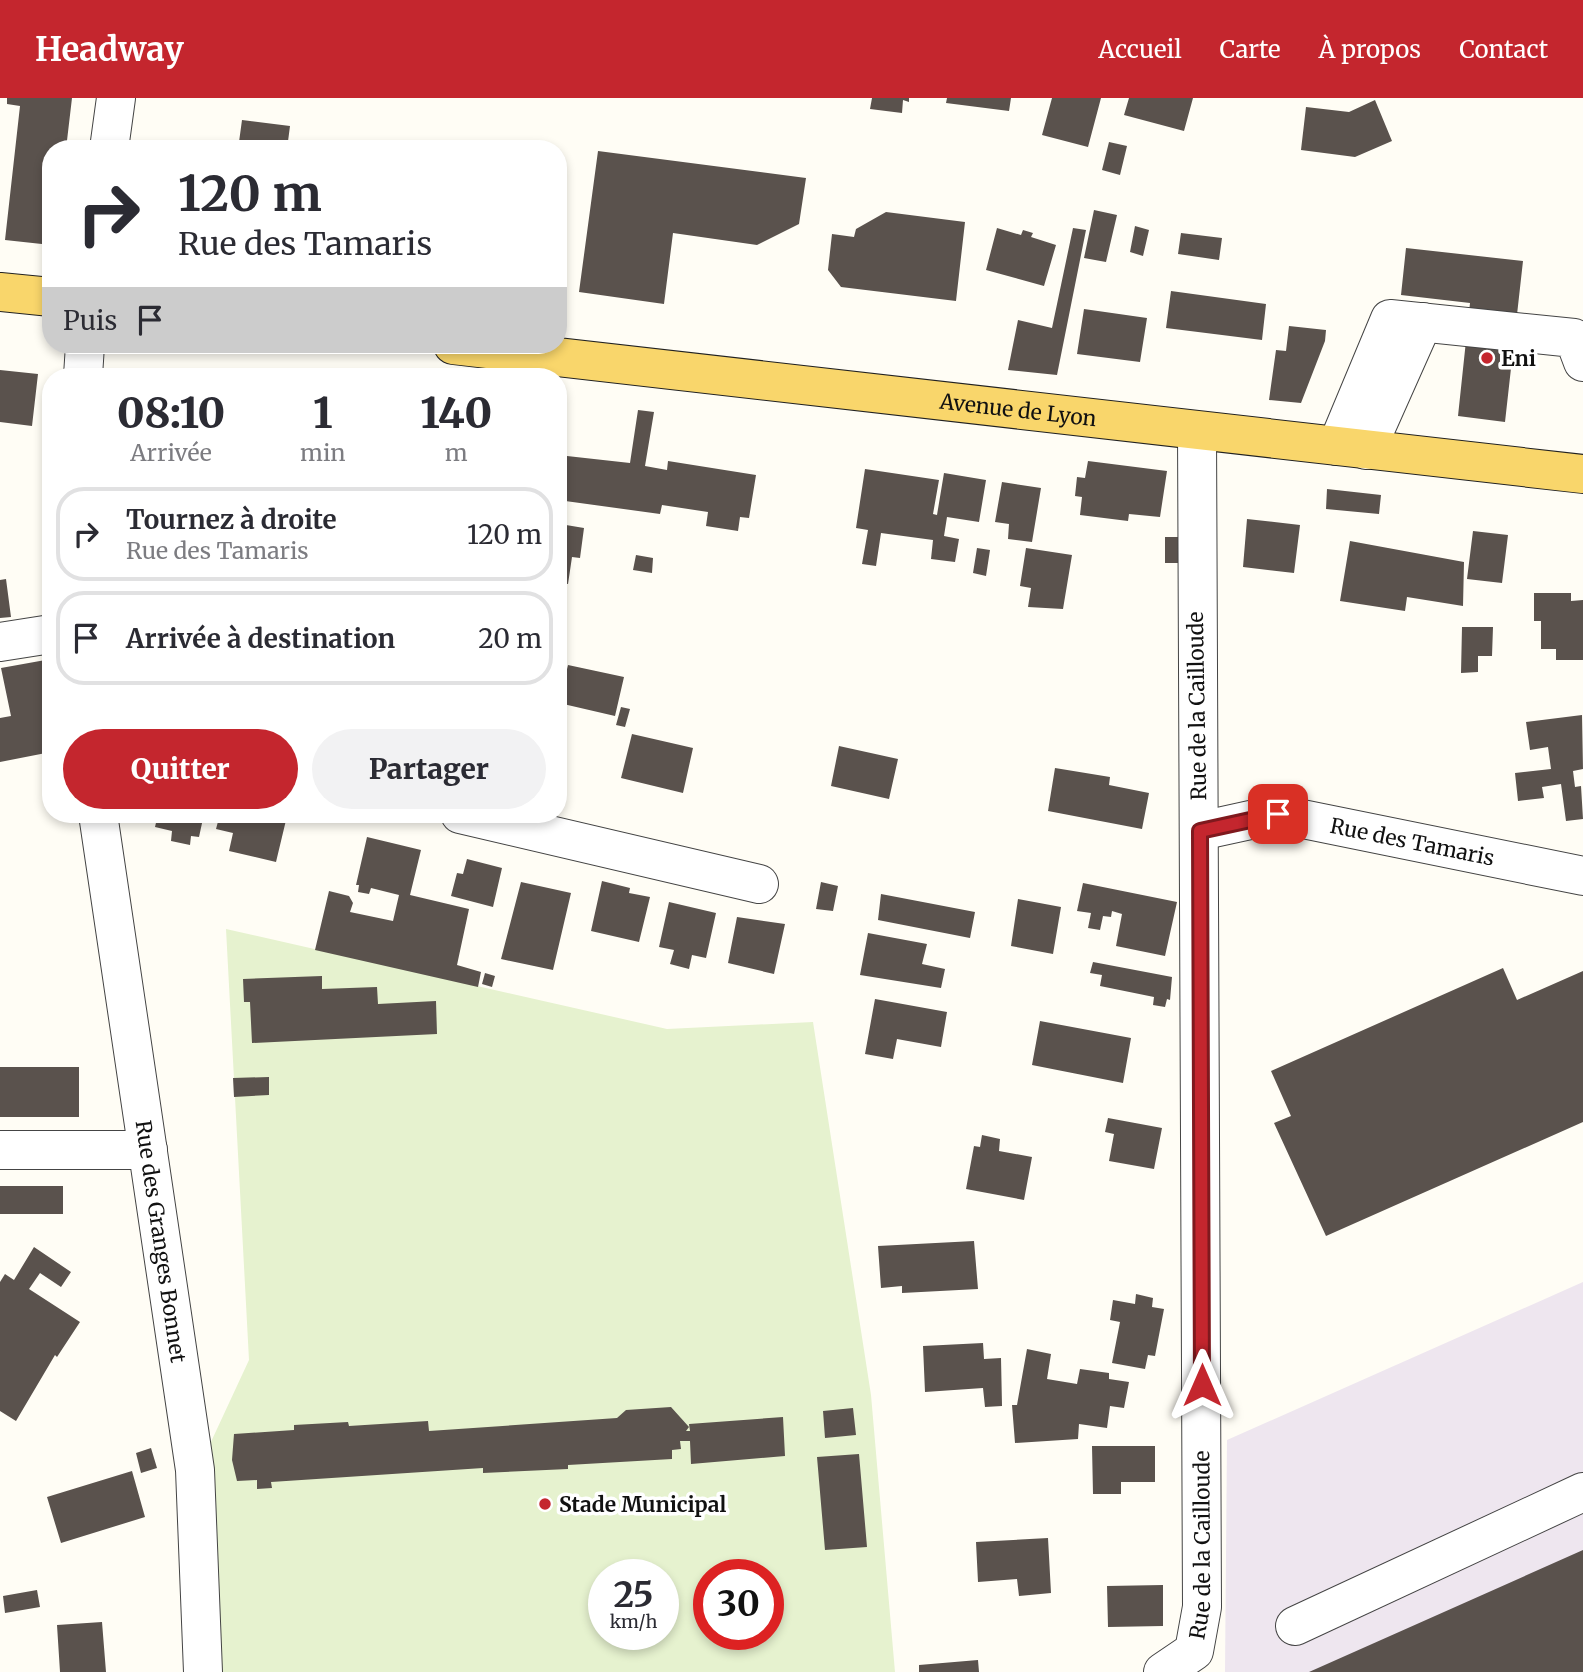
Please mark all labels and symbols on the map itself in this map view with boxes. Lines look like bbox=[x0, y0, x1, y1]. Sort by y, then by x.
place label: Eni bbox=[1501, 345, 1536, 372]
marker: Eni bbox=[1479, 350, 1495, 366]
street label: Avenue de Lyon bbox=[937, 387, 1098, 432]
street label: Rue de la Cailloude bbox=[1182, 611, 1212, 801]
pin bbox=[1248, 784, 1308, 844]
street label: Rue des Tamaris bbox=[1328, 811, 1497, 871]
street label: Rue des Granges Bonnet bbox=[130, 1118, 192, 1364]
position arrow bbox=[1165, 1348, 1239, 1422]
street label: Rue de la Cailloude bbox=[1183, 1451, 1216, 1642]
place label: Stade Municipal bbox=[559, 1491, 726, 1518]
marker: Stade Municipal bbox=[537, 1496, 553, 1512]
speed limit sign: 30 bbox=[693, 1559, 784, 1650]

